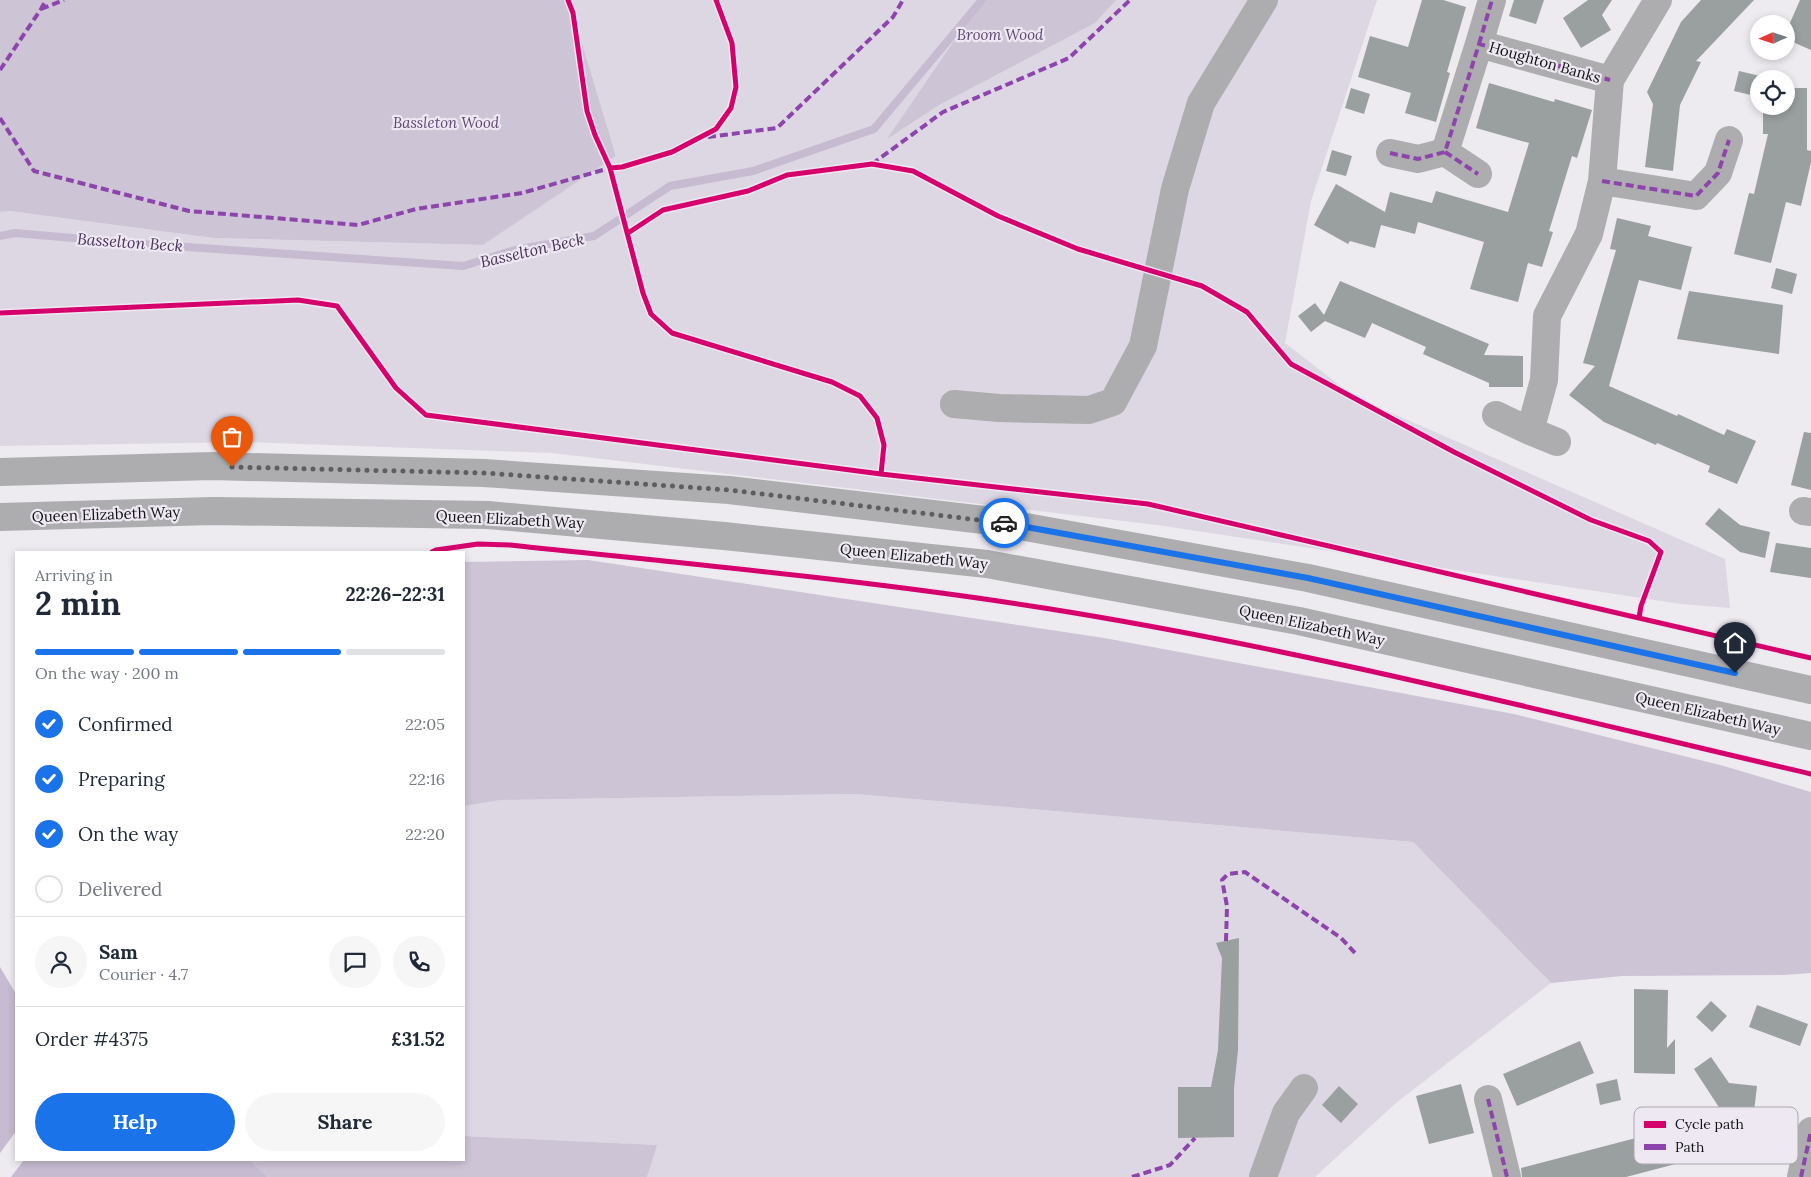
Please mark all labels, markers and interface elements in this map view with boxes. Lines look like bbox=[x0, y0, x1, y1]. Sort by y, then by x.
north arrow bbox=[1750, 15, 1795, 60]
map controls bbox=[1750, 15, 1795, 115]
park label: Broom Wood bbox=[957, 25, 1044, 44]
street label: Houghton Banks bbox=[1487, 37, 1603, 87]
button: locate bbox=[1750, 70, 1795, 115]
park label: Bassleton Wood bbox=[393, 113, 500, 132]
water label: Basselton Beck bbox=[76, 228, 184, 256]
water label: Basselton Beck bbox=[478, 228, 586, 272]
pin bbox=[211, 416, 253, 467]
icon: bag bbox=[218, 423, 246, 451]
courier bbox=[979, 498, 1029, 548]
street label: Queen Elizabeth Way bbox=[31, 502, 181, 526]
street label: Queen Elizabeth Way bbox=[435, 506, 585, 532]
icon: car bbox=[990, 509, 1018, 537]
street label: Queen Elizabeth Way bbox=[839, 539, 989, 573]
text: Arriving in bbox=[35, 565, 113, 585]
text: 22:26–22:31 bbox=[345, 582, 445, 606]
text: 2 min bbox=[35, 583, 121, 624]
street label: Queen Elizabeth Way bbox=[1237, 600, 1387, 650]
pin bbox=[1714, 622, 1756, 673]
icon: home bbox=[1721, 629, 1749, 657]
text: On the way · 200 m bbox=[35, 663, 179, 683]
street label: Queen Elizabeth Way bbox=[1634, 687, 1783, 739]
icon: check bbox=[35, 710, 63, 738]
text: Confirmed bbox=[78, 712, 173, 736]
text: 22:05 bbox=[405, 714, 445, 734]
icon: check bbox=[35, 765, 63, 793]
text: Preparing bbox=[78, 767, 165, 791]
text: 22:16 bbox=[409, 769, 445, 789]
icon: check bbox=[35, 820, 63, 848]
text: On the way bbox=[78, 822, 178, 846]
text: 22:20 bbox=[405, 824, 445, 844]
text: Delivered bbox=[78, 877, 162, 901]
button: person bbox=[35, 936, 87, 988]
button: chat bbox=[329, 936, 381, 988]
button: phone bbox=[393, 936, 445, 988]
text: Sam bbox=[99, 940, 138, 964]
text: Courier · 4.7 bbox=[99, 964, 188, 984]
text: Order #4375 bbox=[35, 1027, 148, 1051]
text: £31.52 bbox=[391, 1027, 445, 1051]
button: Help bbox=[35, 1093, 235, 1151]
button: Share bbox=[245, 1093, 445, 1151]
legend bbox=[1634, 1107, 1798, 1164]
text: Cycle path bbox=[1675, 1115, 1744, 1133]
text: Path bbox=[1675, 1138, 1704, 1156]

